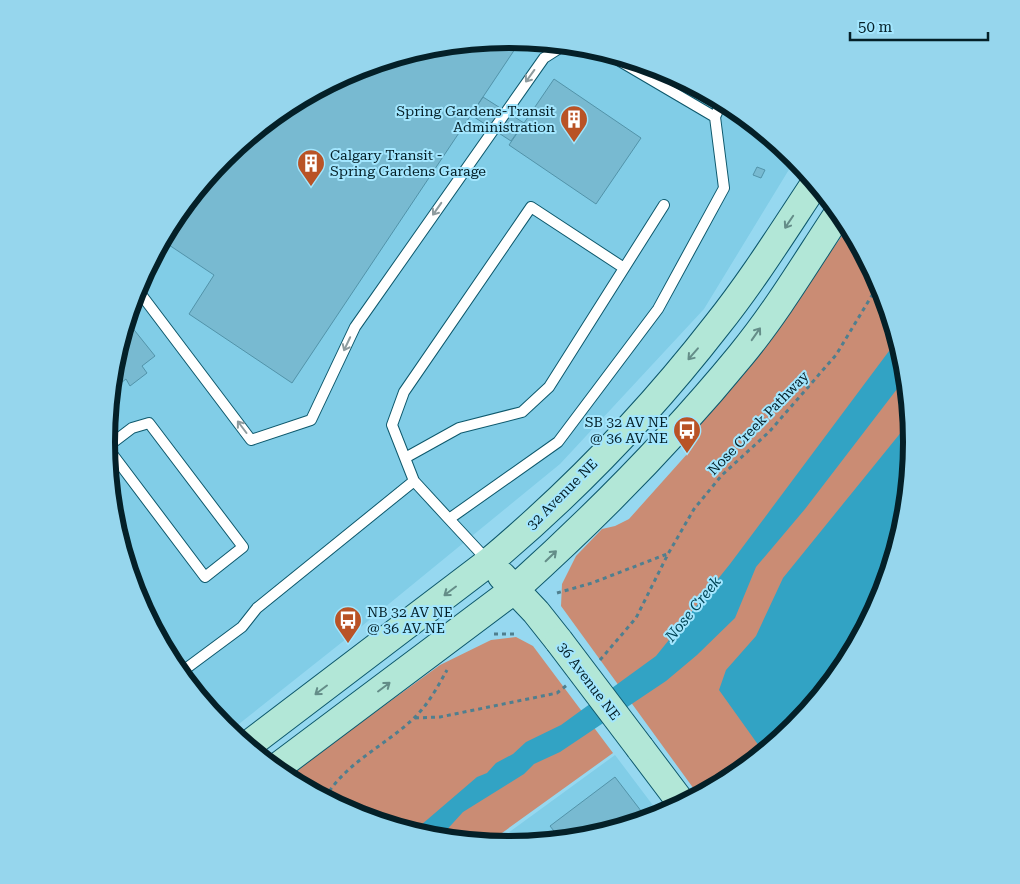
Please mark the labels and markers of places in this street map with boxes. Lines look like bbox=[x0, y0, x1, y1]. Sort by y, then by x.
place label: Spring Gardens-Transit Administration bbox=[396, 103, 555, 135]
building icon: Spring Gardens-Transit Administration bbox=[559, 104, 589, 143]
place label: Calgary Transit - Spring Gardens Garage bbox=[330, 147, 486, 179]
building icon: Calgary Transit - Spring Gardens Garage bbox=[296, 148, 326, 187]
place label: SB 32 AV NE @ 36 AV NE bbox=[585, 414, 668, 446]
bus stop icon: SB 32 AV NE @ 36 AV NE bbox=[672, 415, 702, 454]
place label: NB 32 AV NE @ 36 AV NE bbox=[367, 604, 453, 636]
bus stop icon: NB 32 AV NE @ 36 AV NE bbox=[333, 605, 363, 644]

